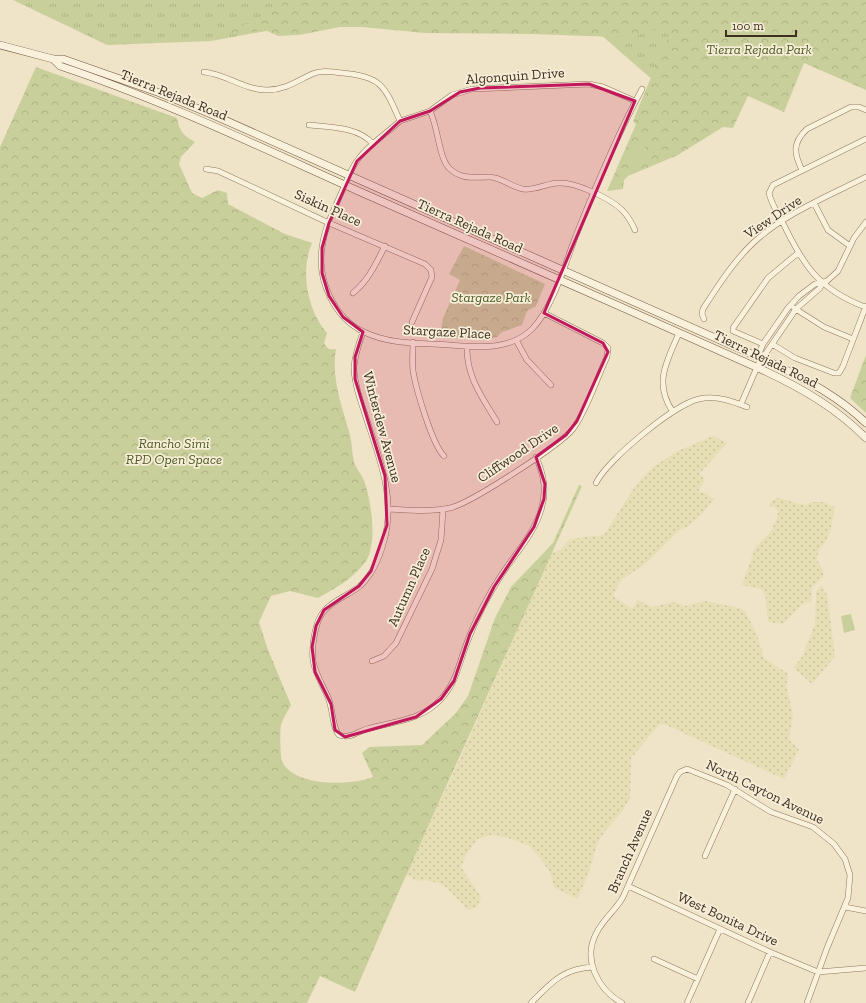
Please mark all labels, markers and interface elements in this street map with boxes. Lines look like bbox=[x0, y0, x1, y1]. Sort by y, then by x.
scale bar bbox=[726, 12, 796, 38]
text: 100 m bbox=[732, 19, 764, 33]
park label: Tierra Rejada Park bbox=[706, 41, 812, 58]
street label: Algonquin Drive bbox=[465, 64, 565, 88]
street label: Tierra Rejada Road bbox=[118, 66, 230, 124]
street label: Siskin Place bbox=[292, 186, 364, 230]
street label: View Drive bbox=[740, 191, 805, 243]
street label: Tierra Rejada Road bbox=[414, 195, 526, 257]
park label: Stargaze Park bbox=[451, 289, 531, 306]
street label: Stargaze Place bbox=[403, 321, 492, 343]
street label: Tierra Rejada Road bbox=[711, 326, 821, 392]
street label: Winterdew Avenue bbox=[359, 370, 405, 485]
street label: Cliffwood Drive bbox=[474, 419, 562, 486]
park label: Rancho Simi RPD Open Space bbox=[126, 435, 222, 468]
street label: Autumn Place bbox=[384, 545, 434, 629]
street label: North Cayton Avenue bbox=[703, 756, 827, 828]
street label: Branch Avenue bbox=[604, 806, 656, 896]
street label: West Bonita Drive bbox=[675, 888, 781, 950]

